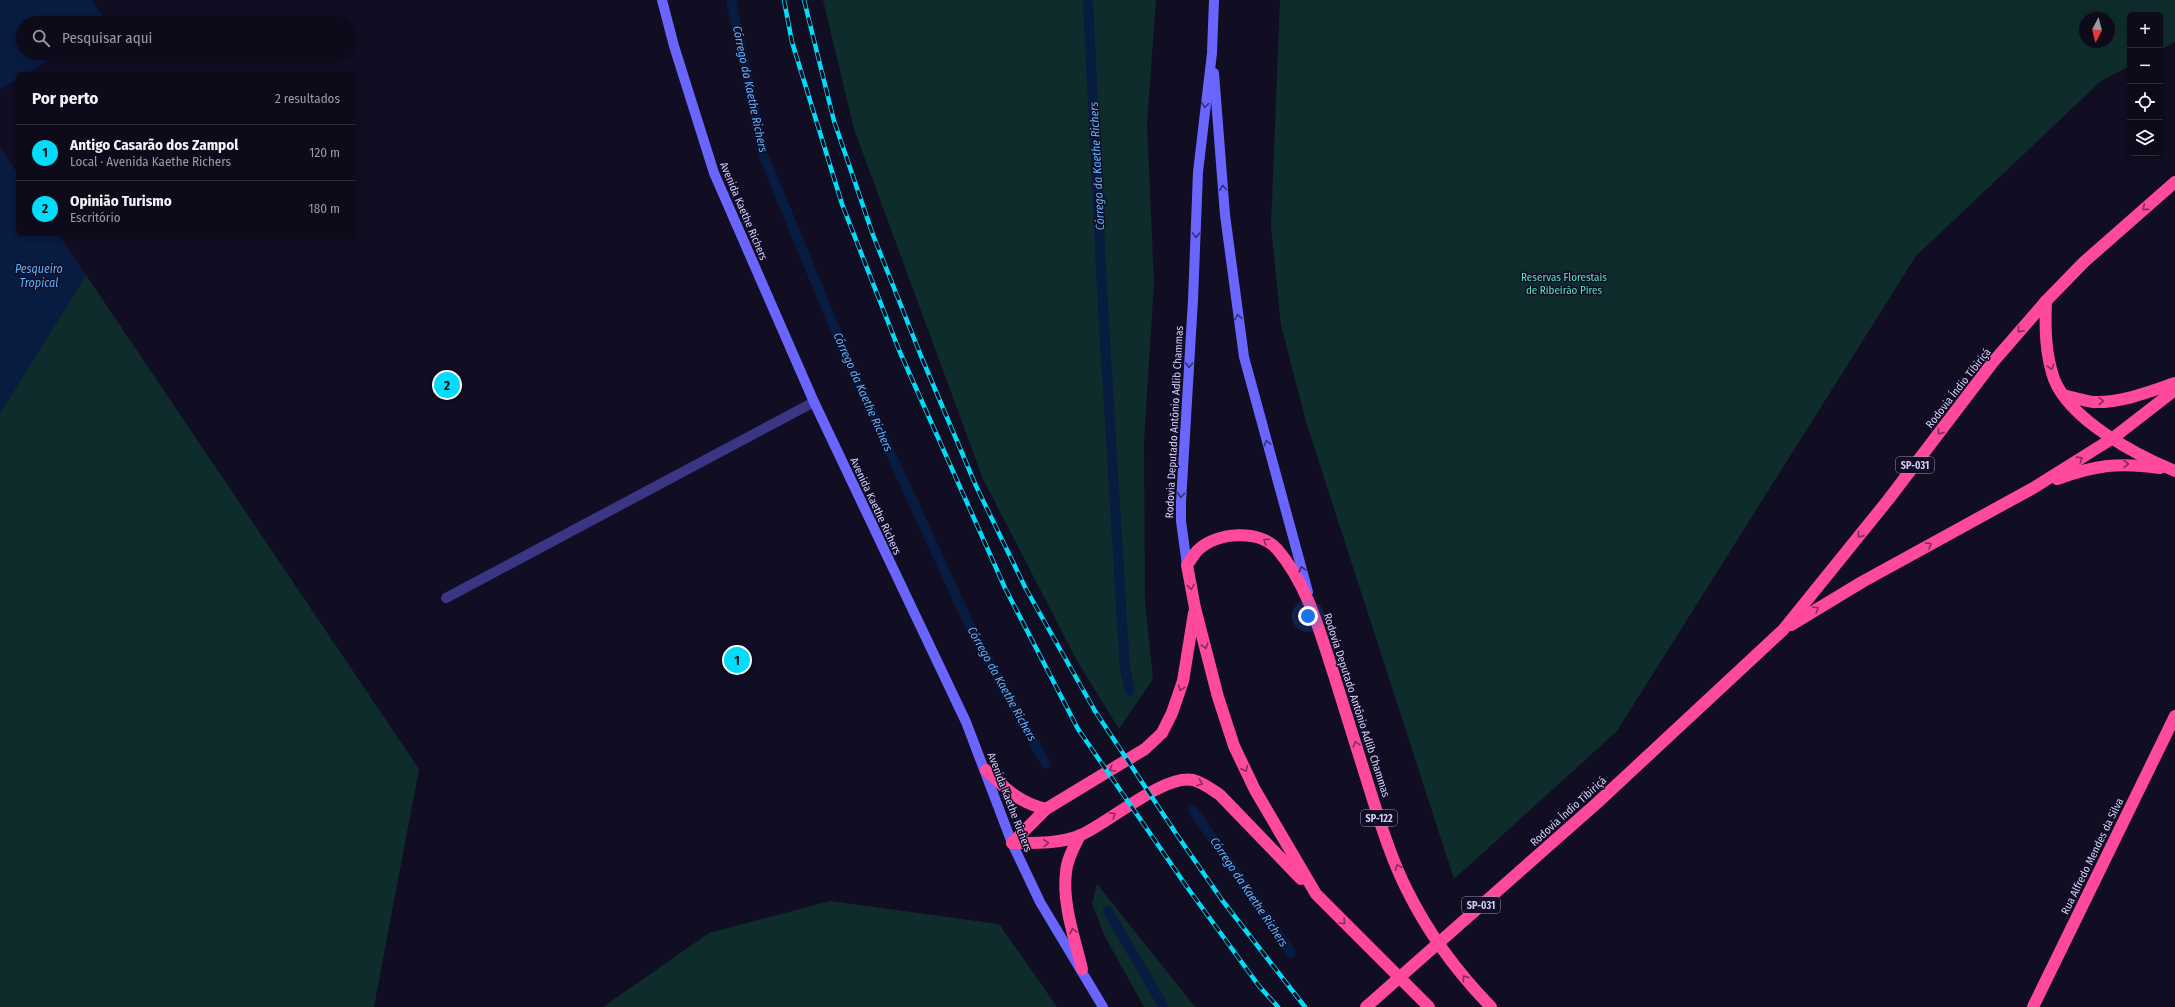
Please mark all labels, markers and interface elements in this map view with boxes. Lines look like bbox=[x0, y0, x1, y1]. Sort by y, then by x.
north arrow bbox=[2079, 12, 2115, 48]
map controls bbox=[2127, 12, 2163, 156]
button: + bbox=[2127, 12, 2163, 48]
search box bbox=[16, 16, 356, 60]
water label: Córrego da Kaethe Richers bbox=[730, 25, 770, 153]
icon: search bbox=[30, 27, 52, 49]
text: Pesquisar aqui bbox=[62, 29, 152, 47]
button: − bbox=[2127, 48, 2163, 84]
button: locate bbox=[2127, 84, 2163, 120]
text: Por perto bbox=[32, 88, 98, 109]
text: 2 resultados bbox=[275, 91, 340, 106]
water label: Córrego da Kaethe Richers bbox=[1087, 101, 1107, 231]
one-way arrow bbox=[1201, 102, 1210, 108]
button: layers bbox=[2127, 120, 2163, 156]
text: Antigo Casarão dos Zampol bbox=[70, 136, 238, 154]
text: 1 bbox=[42, 145, 48, 160]
text: 120 m bbox=[309, 145, 340, 160]
text: Local · Avenida Kaethe Richers bbox=[70, 154, 231, 169]
street label: Avenida Kaethe Richers bbox=[717, 160, 770, 263]
one-way arrow bbox=[1218, 185, 1227, 191]
text: Opinião Turismo bbox=[70, 192, 172, 210]
text: 2 bbox=[42, 201, 48, 216]
text: 180 m bbox=[309, 201, 340, 216]
one-way arrow bbox=[2143, 203, 2150, 210]
text: Escritório bbox=[70, 210, 121, 225]
one-way arrow bbox=[1191, 232, 1200, 238]
water label: Pesqueiro Tropical bbox=[15, 262, 63, 290]
park label: Reservas Florestais de Ribeirão Pires bbox=[1521, 271, 1607, 297]
one-way arrow bbox=[1234, 314, 1243, 320]
street label: Rodovia Deputado Antônio Adlib Chammas bbox=[1163, 325, 1186, 519]
one-way arrow bbox=[2018, 326, 2025, 333]
water label: Córrego da Kaethe Richers bbox=[830, 330, 896, 454]
street label: Rodovia Índio Tibiriçá bbox=[1922, 345, 1994, 431]
one-way arrow bbox=[1185, 362, 1194, 368]
one-way arrow bbox=[2046, 363, 2055, 370]
pin: 2 bbox=[434, 370, 460, 400]
one-way arrow bbox=[2098, 397, 2104, 406]
one-way arrow bbox=[1938, 428, 1945, 435]
one-way arrow bbox=[1264, 440, 1272, 447]
street label: Avenida Kaethe Richers bbox=[847, 456, 904, 557]
one-way arrow bbox=[2076, 456, 2083, 463]
road number: SP-031 bbox=[1896, 457, 1934, 473]
one-way arrow bbox=[2123, 460, 2129, 468]
one-way arrow bbox=[1177, 492, 1186, 498]
one-way arrow bbox=[1858, 530, 1865, 537]
one-way arrow bbox=[1263, 539, 1270, 546]
one-way arrow bbox=[1925, 542, 1932, 550]
one-way arrow bbox=[1298, 565, 1307, 572]
one-way arrow bbox=[1186, 583, 1195, 590]
your location bbox=[1298, 606, 1318, 626]
one-way arrow bbox=[1812, 607, 1819, 614]
street label: Rodovia Deputado Antônio Adlib Chammas bbox=[1321, 612, 1393, 799]
water label: Córrego da Kaethe Richers bbox=[965, 624, 1039, 744]
one-way arrow bbox=[1200, 642, 1208, 649]
pin: 1 bbox=[724, 645, 750, 675]
one-way arrow bbox=[1177, 684, 1186, 691]
one-way arrow bbox=[1352, 741, 1361, 748]
street label: Avenida Kaethe Richers bbox=[985, 751, 1035, 854]
one-way arrow bbox=[1109, 764, 1116, 772]
one-way arrow bbox=[1240, 764, 1248, 772]
street label: Rodovia Índio Tibiriçá bbox=[1527, 773, 1609, 849]
one-way arrow bbox=[1197, 778, 1204, 786]
street label: Rua Alfredo Mendes da Silva bbox=[2059, 796, 2126, 916]
road number: SP-122 bbox=[1361, 810, 1397, 826]
one-way arrow bbox=[1109, 813, 1116, 820]
water label: Córrego da Kaethe Richers bbox=[1207, 835, 1291, 949]
one-way arrow bbox=[1043, 838, 1049, 847]
one-way arrow bbox=[1395, 864, 1403, 872]
road number: SP-031 bbox=[1462, 897, 1500, 913]
one-way arrow bbox=[1338, 917, 1346, 925]
one-way arrow bbox=[1069, 928, 1077, 935]
one-way arrow bbox=[1462, 976, 1469, 983]

